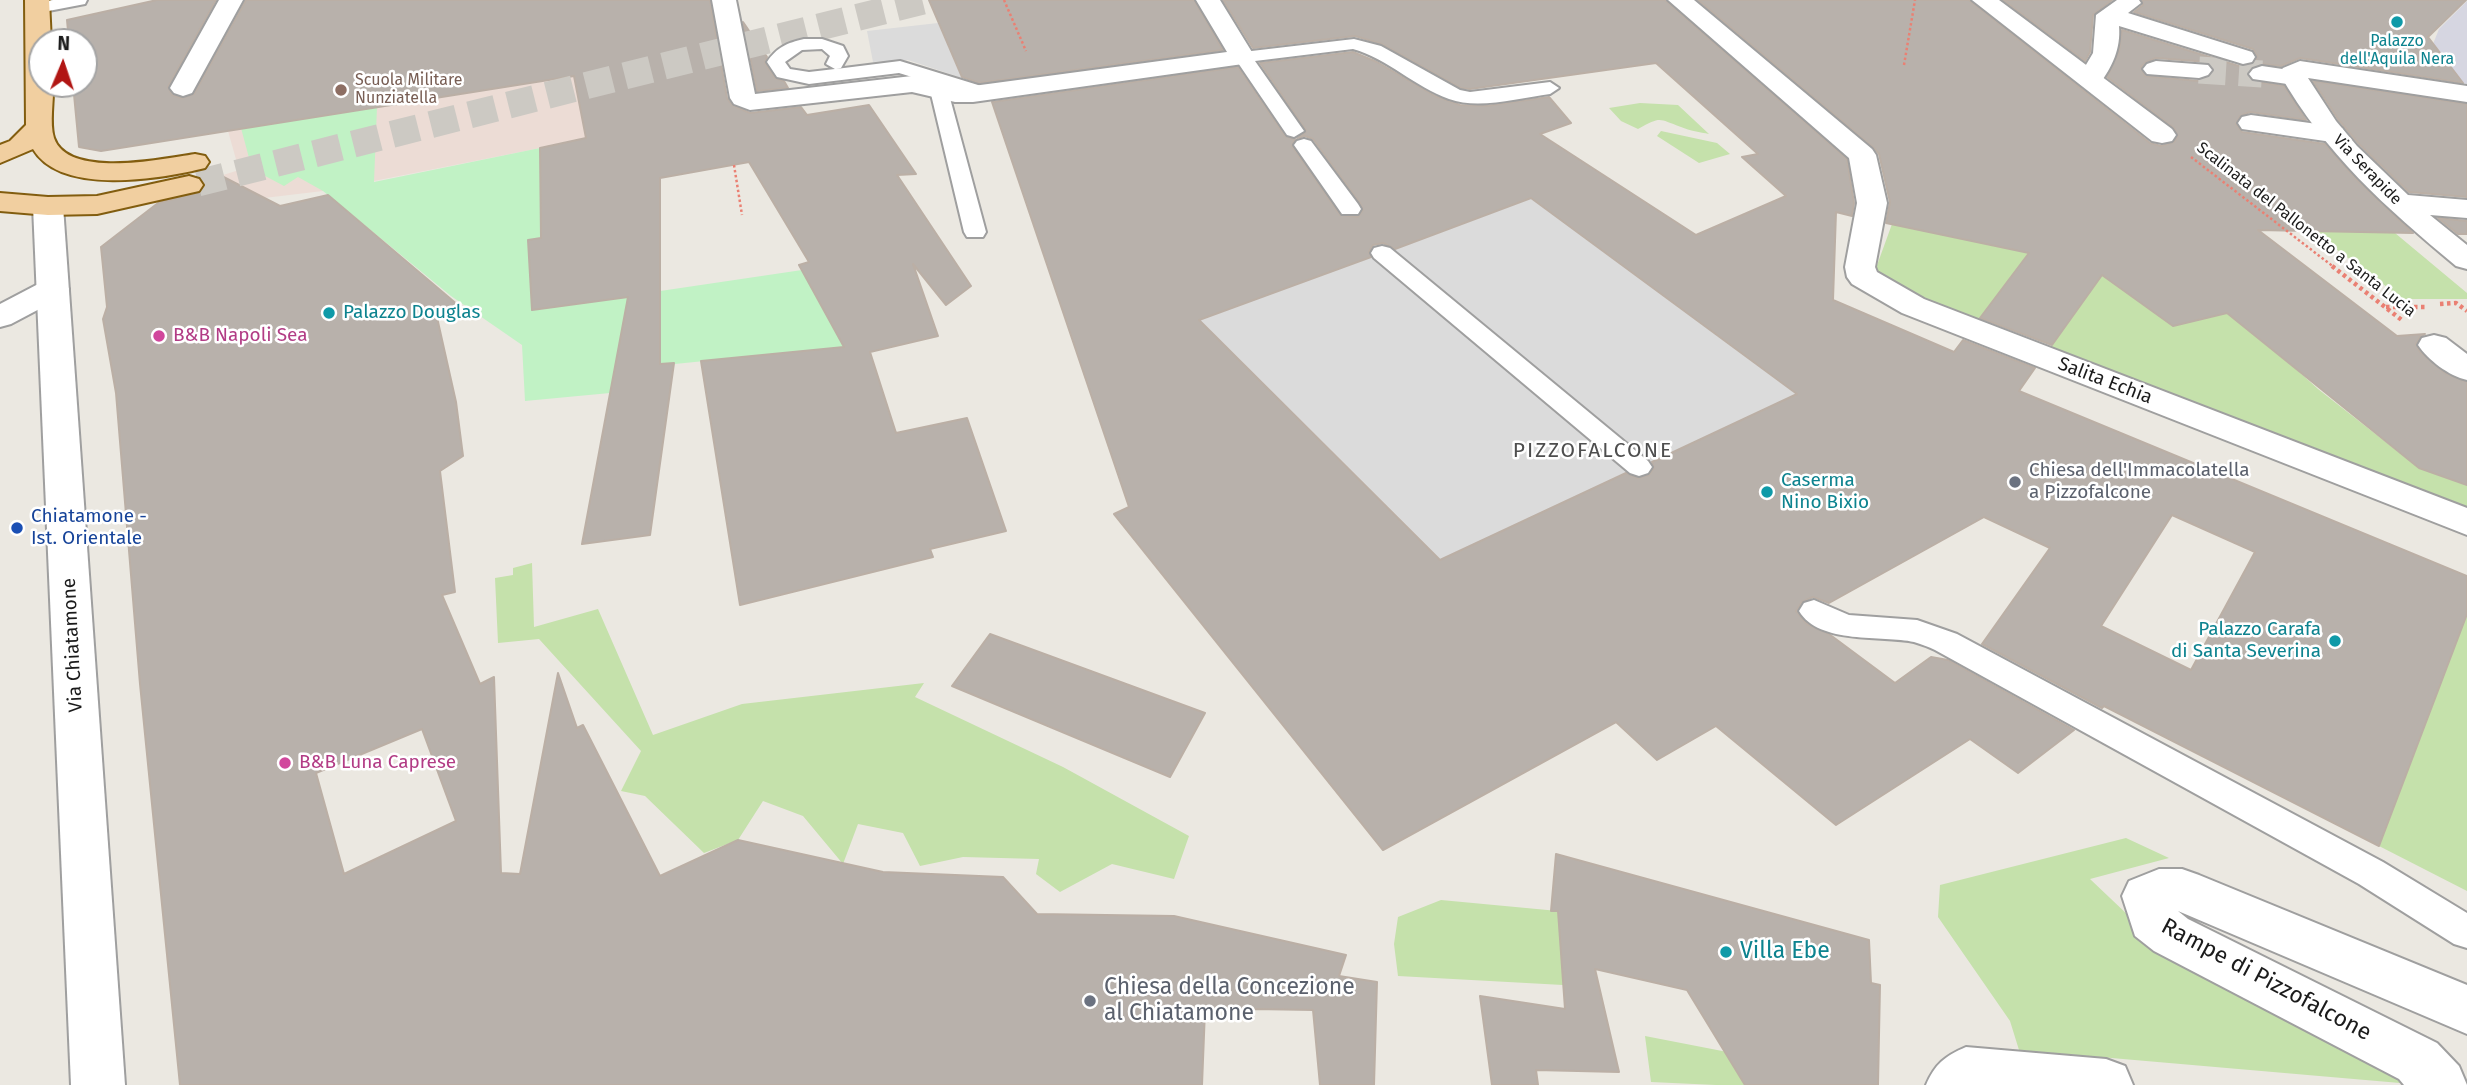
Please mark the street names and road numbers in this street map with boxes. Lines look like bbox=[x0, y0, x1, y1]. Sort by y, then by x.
street label: Via Serapide bbox=[2329, 131, 2405, 209]
street label: Scalinata del Pallonetto a Santa Lucia bbox=[2193, 138, 2419, 322]
street label: Salita Echia bbox=[2055, 353, 2155, 409]
street label: Via Chiatamone bbox=[58, 577, 88, 713]
street label: Rampe di Pizzofalcone bbox=[2156, 913, 2376, 1047]

